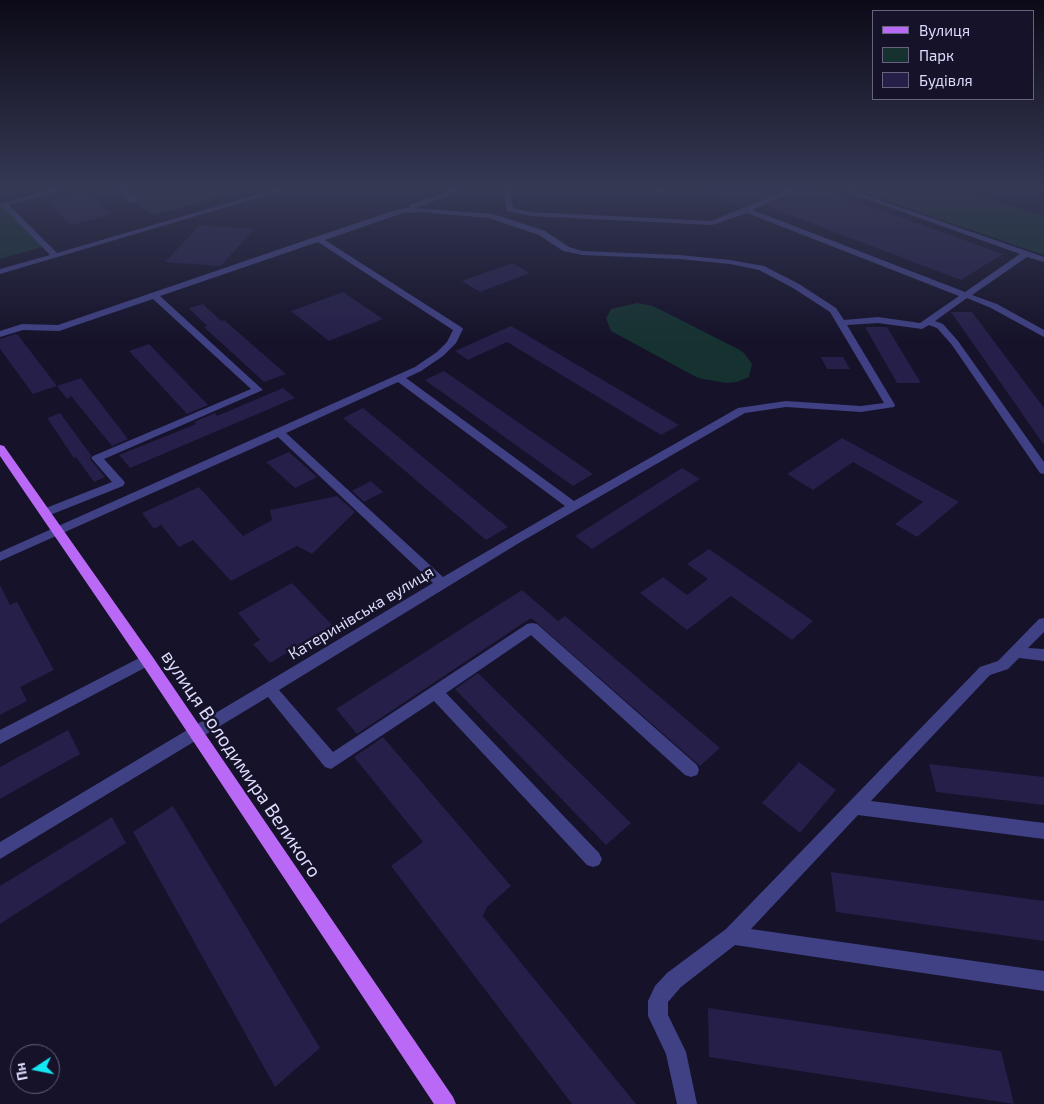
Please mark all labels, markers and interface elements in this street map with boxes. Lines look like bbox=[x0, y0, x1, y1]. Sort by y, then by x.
legend bbox=[872, 10, 1034, 100]
text: Вулиця bbox=[919, 21, 970, 39]
text: Парк bbox=[919, 46, 954, 64]
text: Будівля bbox=[919, 71, 973, 89]
street label: Катеринівська вулиця bbox=[285, 562, 437, 664]
street label: вулиця Володимира Великого bbox=[156, 646, 326, 882]
north arrow bbox=[10, 1044, 60, 1094]
text: Пн bbox=[11, 1061, 31, 1082]

